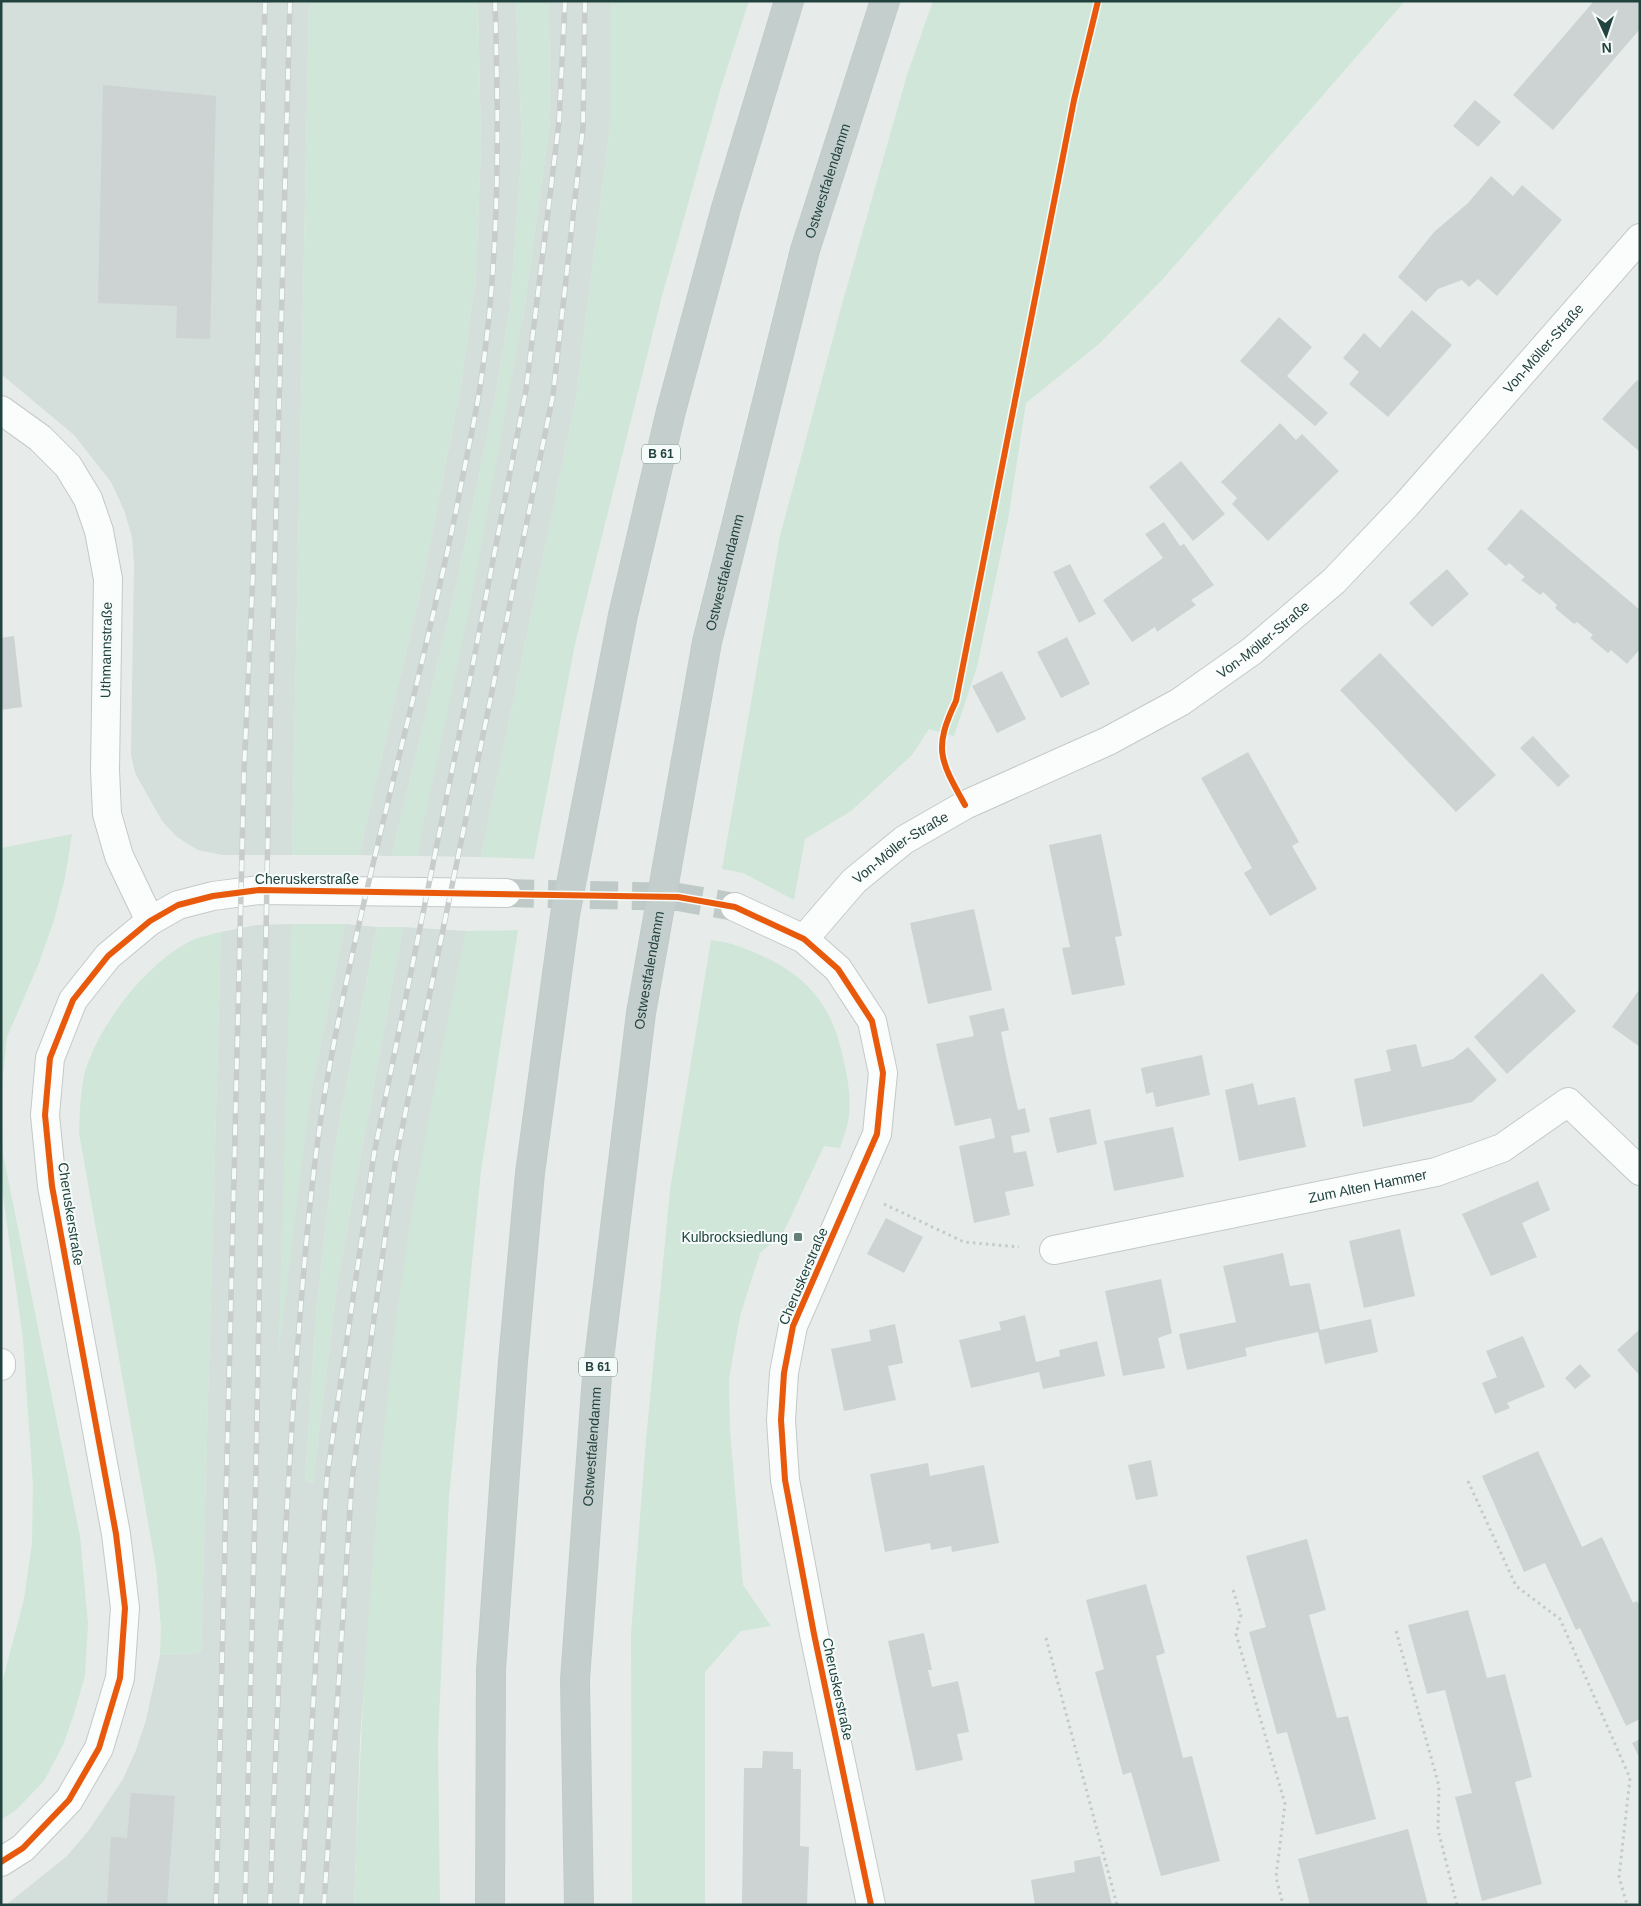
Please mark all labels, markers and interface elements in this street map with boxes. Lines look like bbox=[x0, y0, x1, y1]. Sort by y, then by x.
north arrow bbox=[1581, 10, 1631, 60]
text: N bbox=[1601, 40, 1612, 56]
street label: Ostwestfalendamm bbox=[801, 121, 853, 240]
street label: Von-Möller-Straße bbox=[1500, 300, 1587, 397]
road number: B 61 bbox=[642, 444, 680, 464]
street label: Ostwestfalendamm bbox=[702, 512, 747, 633]
street label: Von-Möller-Straße bbox=[1214, 598, 1313, 681]
street label: Uthmannstraße bbox=[97, 601, 115, 698]
street label: Von-Möller-Straße bbox=[849, 808, 951, 887]
street label: Cheruskerstraße bbox=[255, 871, 359, 887]
street label: Ostwestfalendamm bbox=[631, 910, 667, 1030]
street label: Cheruskerstraße bbox=[55, 1161, 87, 1267]
street label: Zum Alten Hammer bbox=[1307, 1166, 1429, 1206]
street label: Cheruskerstraße bbox=[775, 1225, 831, 1327]
place label: Kulbrocksiedlung bbox=[681, 1229, 788, 1245]
marker: Kulbrocksiedlung bbox=[792, 1231, 804, 1243]
road number: B 61 bbox=[579, 1358, 617, 1376]
street label: Ostwestfalendamm bbox=[580, 1386, 604, 1507]
street label: Cheruskerstraße bbox=[819, 1636, 857, 1742]

